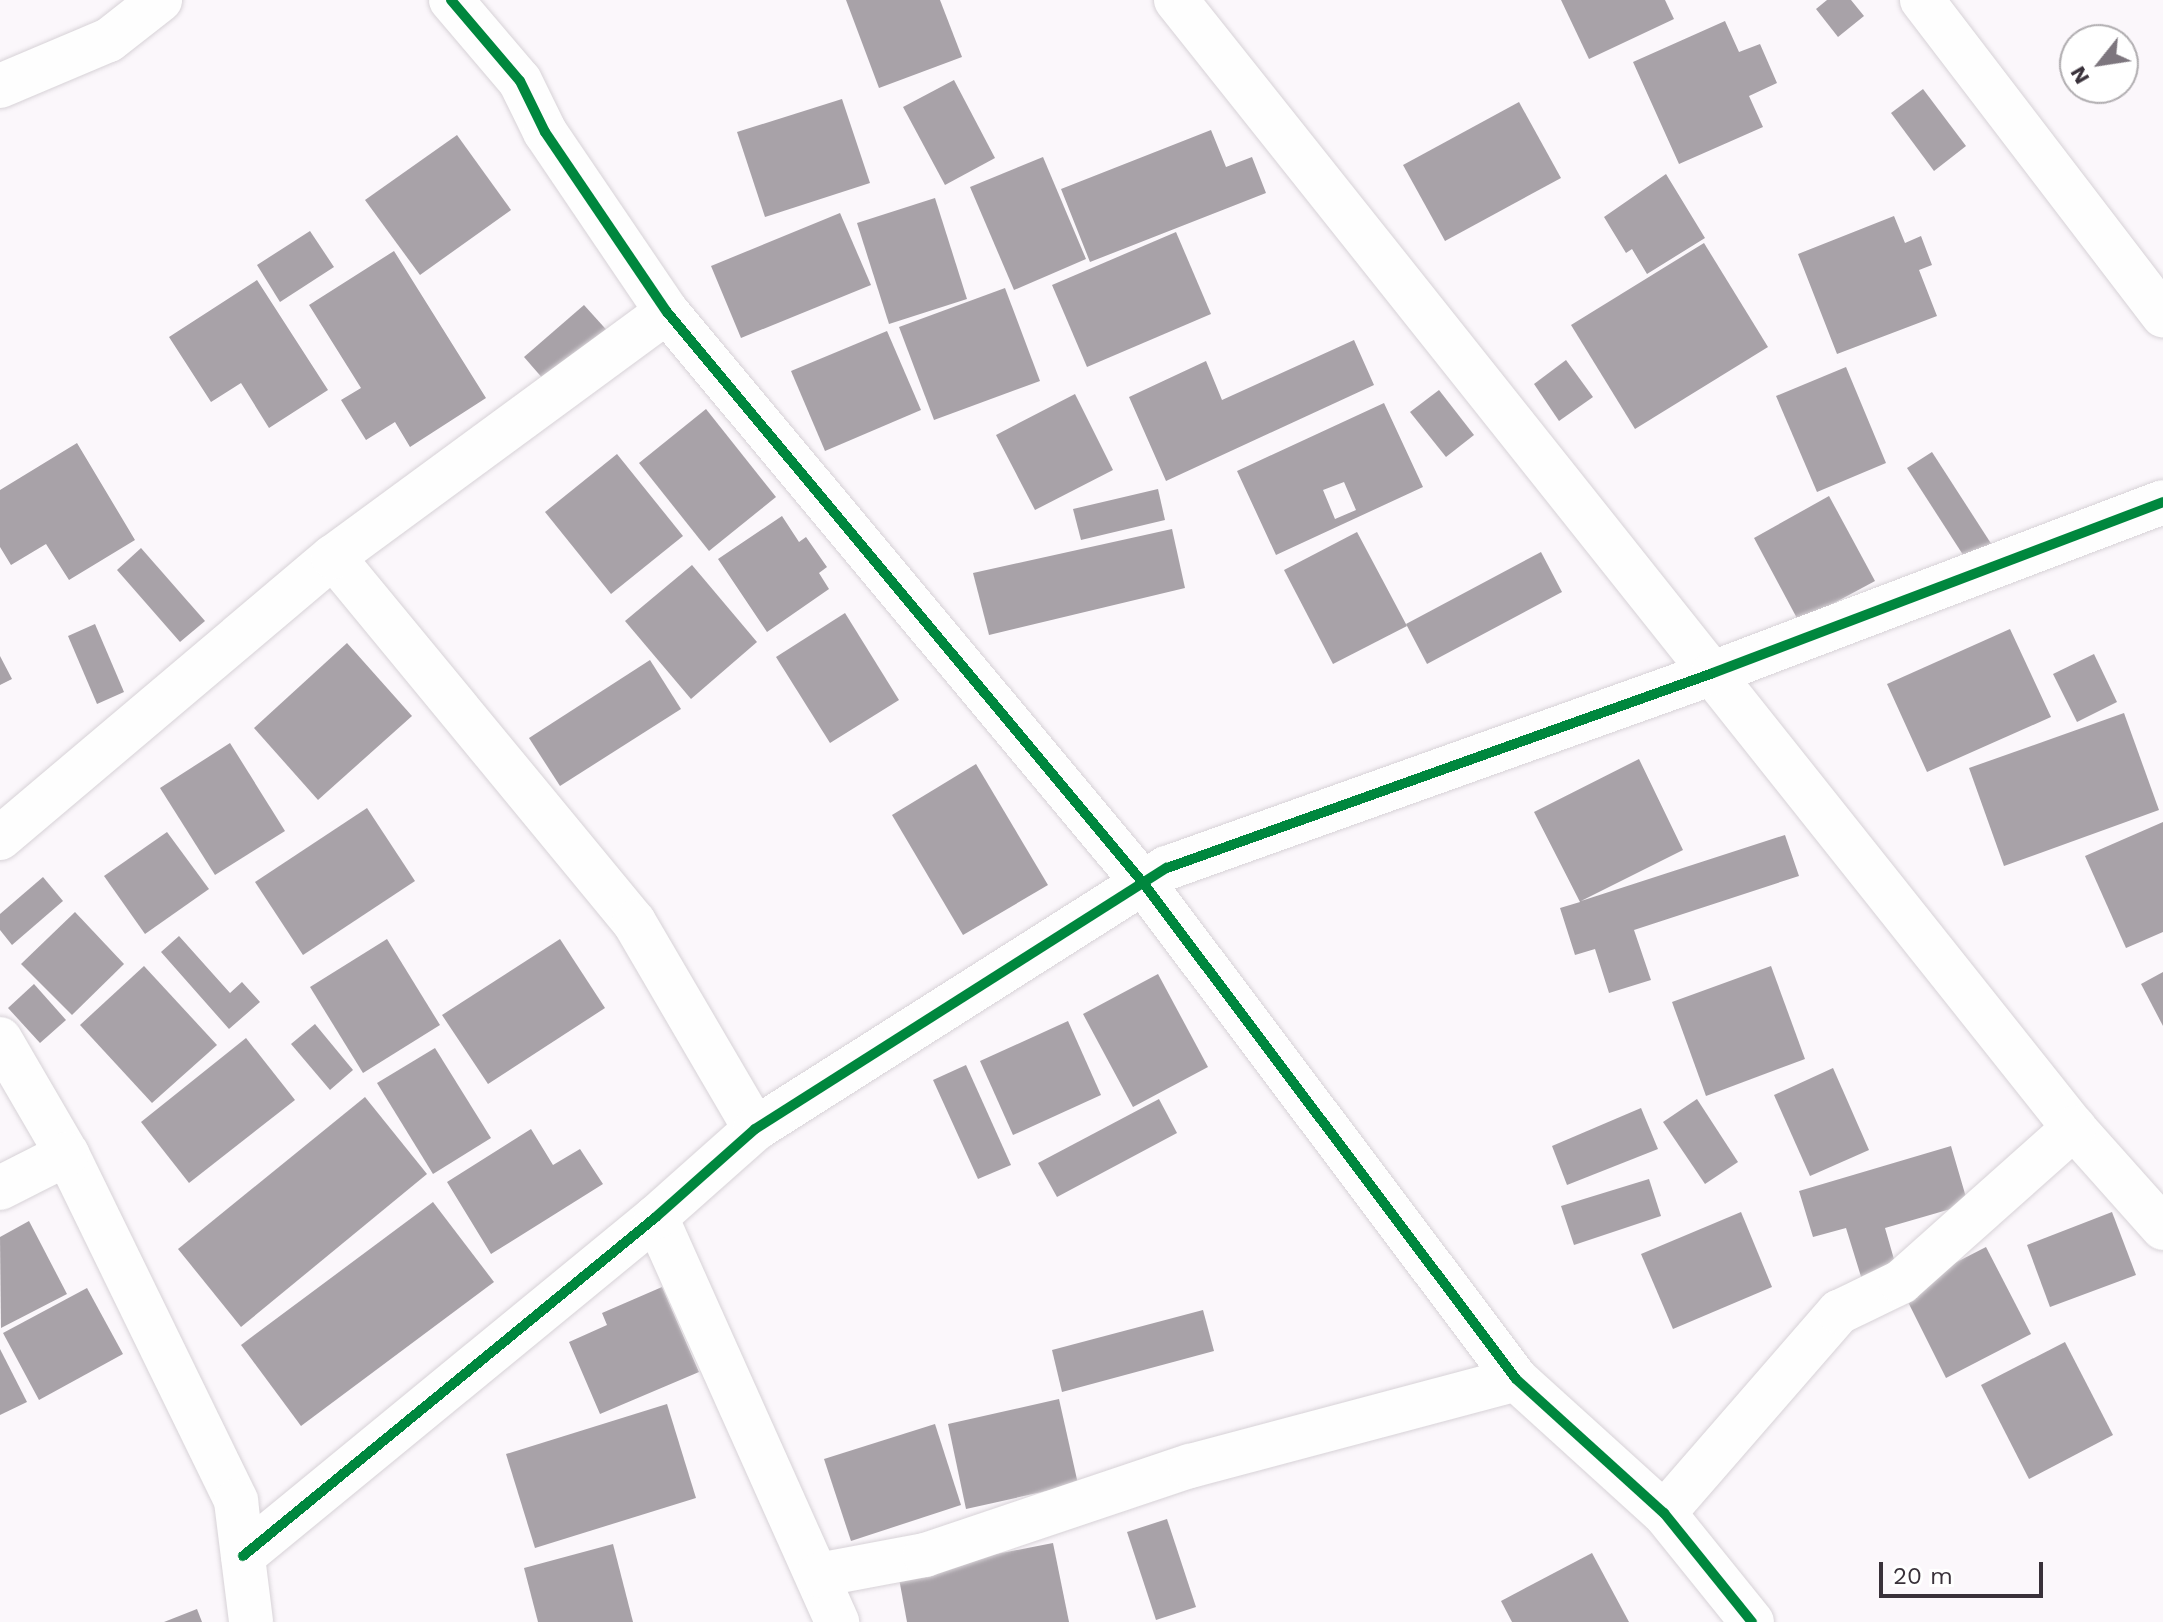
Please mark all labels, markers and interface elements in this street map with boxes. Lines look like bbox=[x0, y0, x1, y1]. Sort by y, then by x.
north arrow bbox=[2059, 24, 2139, 104]
text: N bbox=[2065, 62, 2094, 89]
scale bar bbox=[1883, 1546, 2047, 1596]
text: 20 m bbox=[1893, 1562, 1953, 1590]

